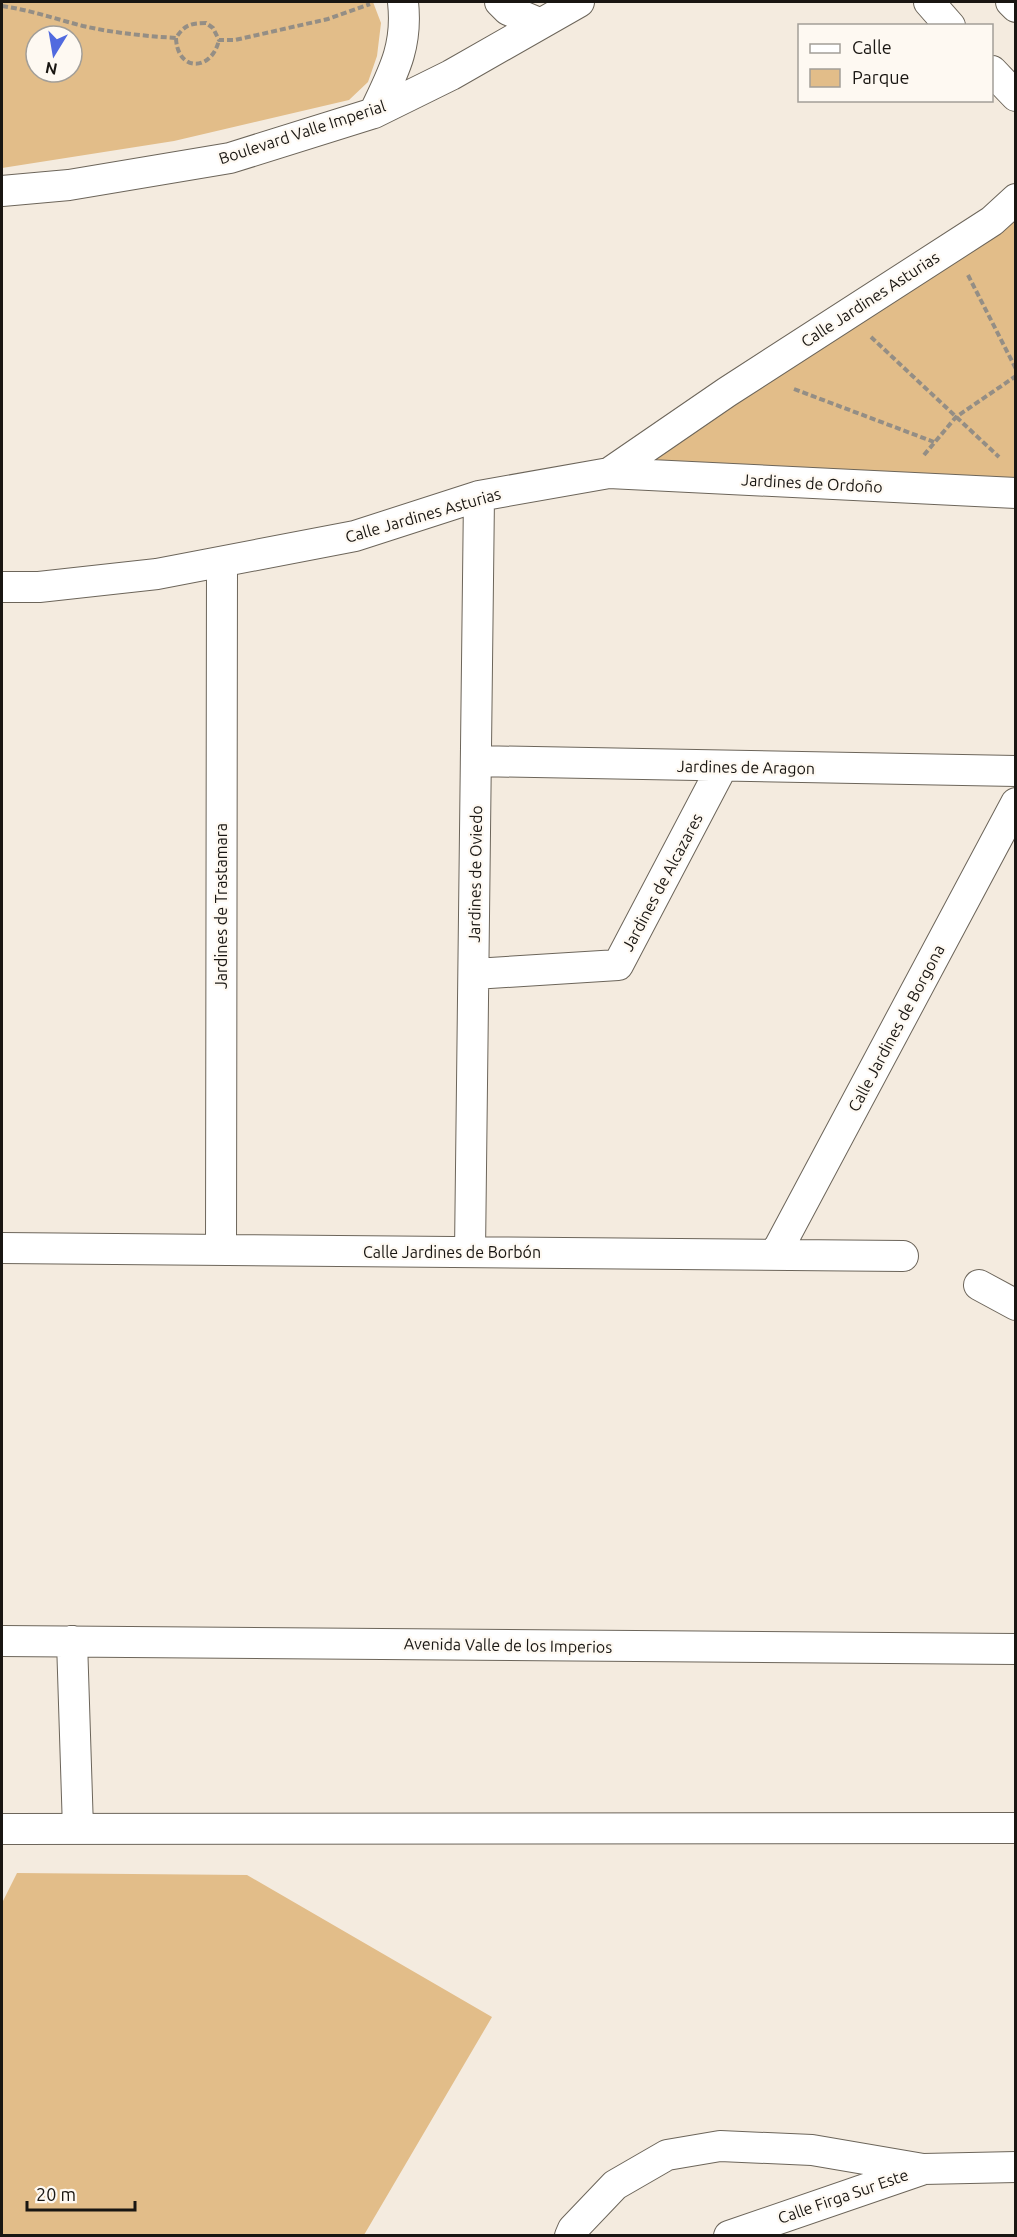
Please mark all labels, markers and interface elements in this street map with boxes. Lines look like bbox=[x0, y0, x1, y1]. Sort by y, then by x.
north arrow bbox=[24, 24, 84, 84]
legend bbox=[798, 24, 993, 102]
text: Calle bbox=[852, 37, 892, 57]
text: N bbox=[44, 59, 59, 79]
text: Parque bbox=[852, 67, 909, 87]
street label: Boulevard Valle Imperial bbox=[216, 97, 388, 167]
street label: Calle Jardines Asturias bbox=[798, 248, 942, 350]
street label: Jardines de Ordoño bbox=[741, 470, 883, 496]
street label: Calle Jardines Asturias bbox=[343, 484, 503, 546]
street label: Jardines de Aragon bbox=[677, 757, 815, 777]
street label: Jardines de Oviedo bbox=[465, 805, 485, 943]
street label: Jardines de Alcazares bbox=[618, 810, 706, 954]
street label: Jardines de Trastamara bbox=[212, 823, 230, 989]
street label: Calle Jardines de Borgona bbox=[844, 942, 948, 1114]
street label: Calle Jardines de Borbón bbox=[363, 1243, 541, 1261]
street label: Avenida Valle de los Imperios bbox=[404, 1634, 612, 1656]
street label: Calle Firga Sur Este bbox=[775, 2165, 911, 2227]
scale bar bbox=[27, 2174, 135, 2212]
text: 20 m bbox=[36, 2184, 76, 2204]

